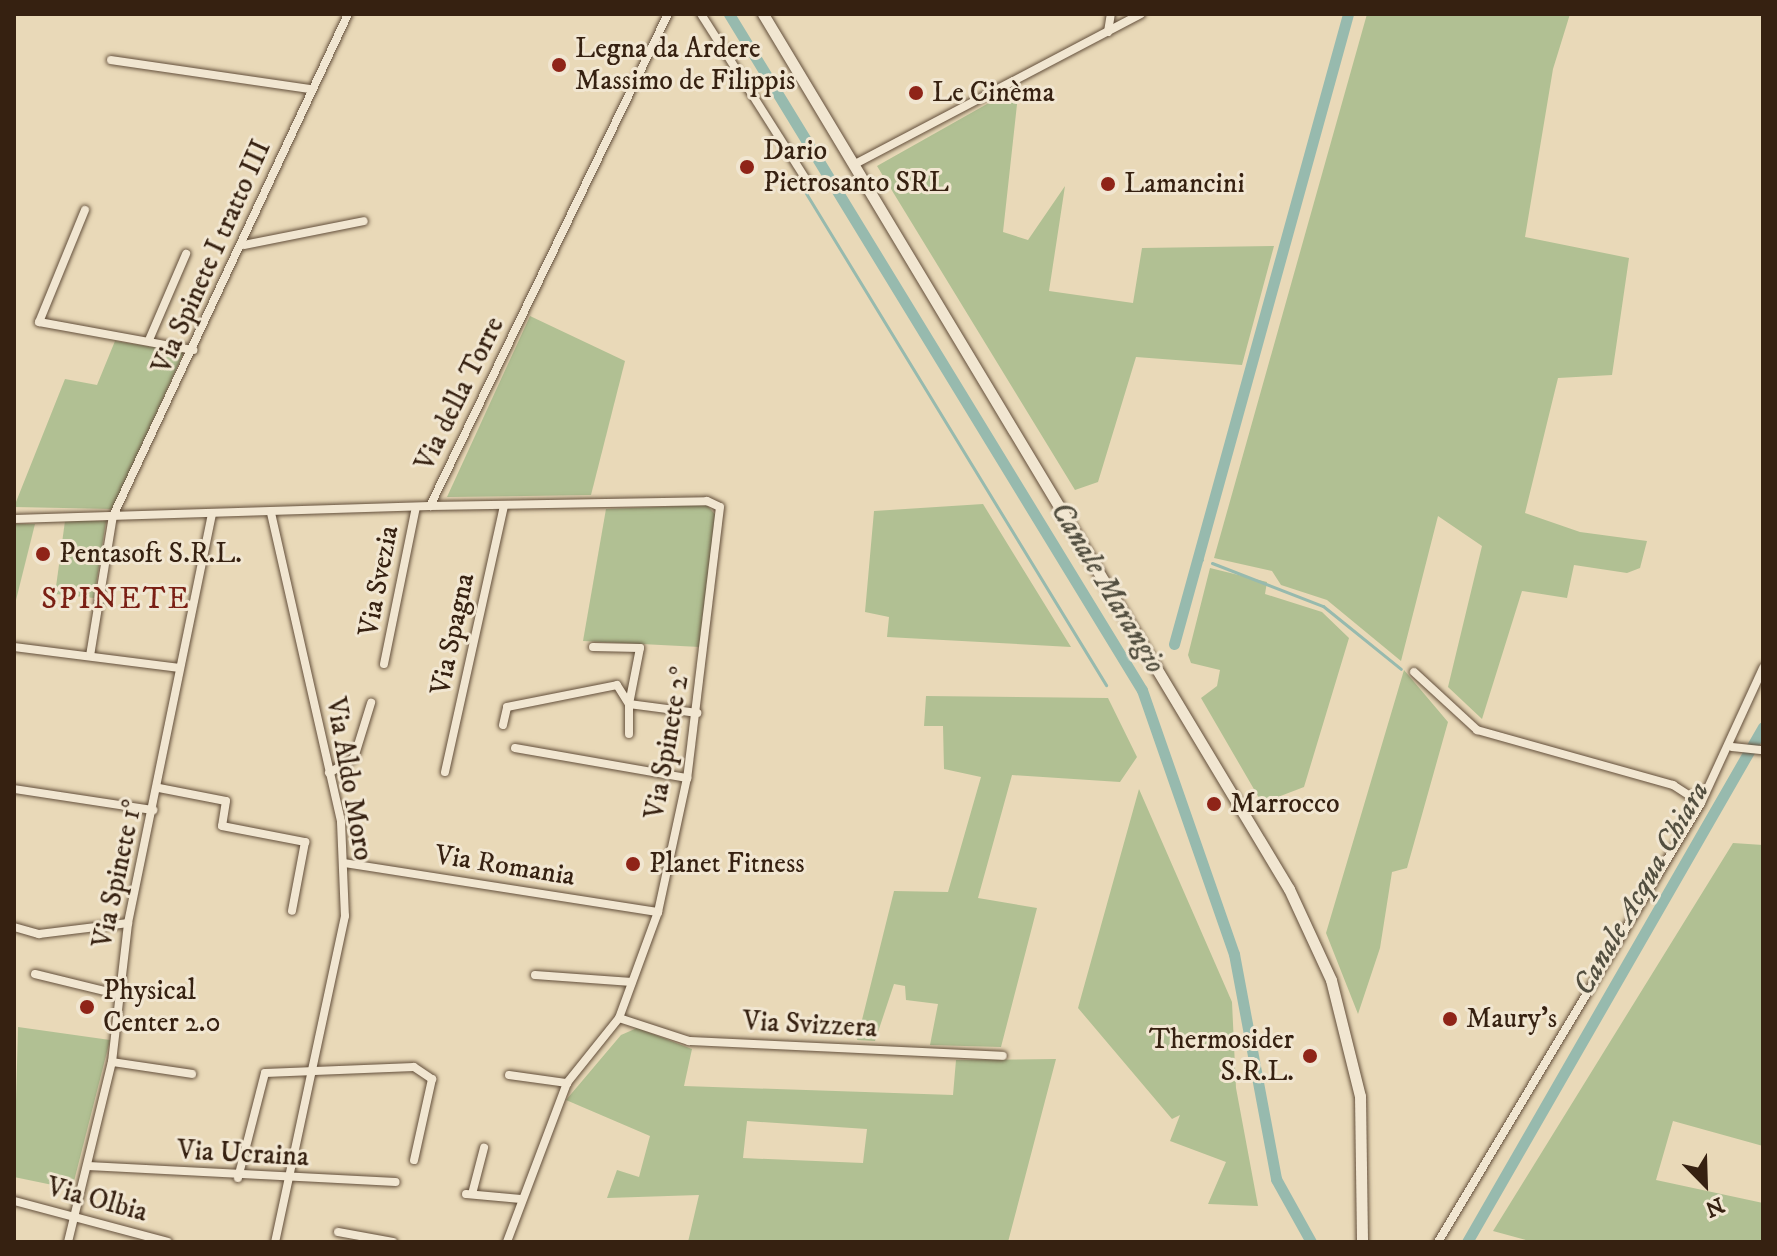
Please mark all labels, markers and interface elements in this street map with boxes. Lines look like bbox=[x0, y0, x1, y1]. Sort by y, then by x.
place label: Legna da Ardere Massimo de Filippis bbox=[575, 32, 795, 98]
marker: Legna da Ardere Massimo de Filippis bbox=[550, 56, 568, 74]
place label: Le Cinèma bbox=[932, 76, 1055, 110]
marker: Le Cinèma bbox=[907, 84, 925, 102]
place label: Dario Pietrosanto SRL bbox=[763, 134, 949, 200]
street label: Via Spinete I tratto III bbox=[145, 135, 279, 379]
marker: Dario Pietrosanto SRL bbox=[738, 158, 756, 176]
place label: Lamancini bbox=[1124, 167, 1245, 201]
marker: Lamancini bbox=[1099, 175, 1117, 193]
street label: Via della Torre bbox=[408, 312, 512, 476]
water label: Canale Marangio bbox=[1042, 496, 1172, 680]
street label: Via Svezia bbox=[352, 523, 406, 639]
place label: Pentasoft S.R.L. bbox=[59, 537, 242, 571]
marker: Pentasoft S.R.L. bbox=[34, 545, 52, 563]
street label: Via Spagna bbox=[424, 570, 482, 698]
district label: SPINETE bbox=[41, 582, 191, 618]
street label: Via Spinete 2° bbox=[638, 664, 698, 822]
street label: Via Aldo Moro bbox=[318, 695, 380, 863]
water label: Canale Acqua Chiara bbox=[1566, 776, 1718, 1002]
place label: Marrocco bbox=[1230, 787, 1340, 821]
marker: Marrocco bbox=[1205, 795, 1223, 813]
street label: Via Spinete 1° bbox=[86, 797, 150, 951]
street label: Via Romania bbox=[433, 838, 577, 894]
place label: Planet Fitness bbox=[649, 847, 805, 881]
marker: Planet Fitness bbox=[624, 855, 642, 873]
place label: Physical Center 2.0 bbox=[103, 974, 221, 1040]
marker: Physical Center 2.0 bbox=[78, 998, 96, 1016]
place label: Maury's bbox=[1466, 1002, 1557, 1036]
street label: Via Svizzera bbox=[742, 1005, 878, 1045]
marker: Maury's bbox=[1441, 1010, 1459, 1028]
place label: Thermosider S.R.L. bbox=[1149, 1023, 1294, 1089]
marker: Thermosider S.R.L. bbox=[1301, 1047, 1319, 1065]
street label: Via Ucraina bbox=[176, 1134, 310, 1174]
north arrow bbox=[1665, 1144, 1745, 1224]
street label: Via Olbia bbox=[43, 1170, 151, 1230]
text: N bbox=[1701, 1191, 1728, 1223]

